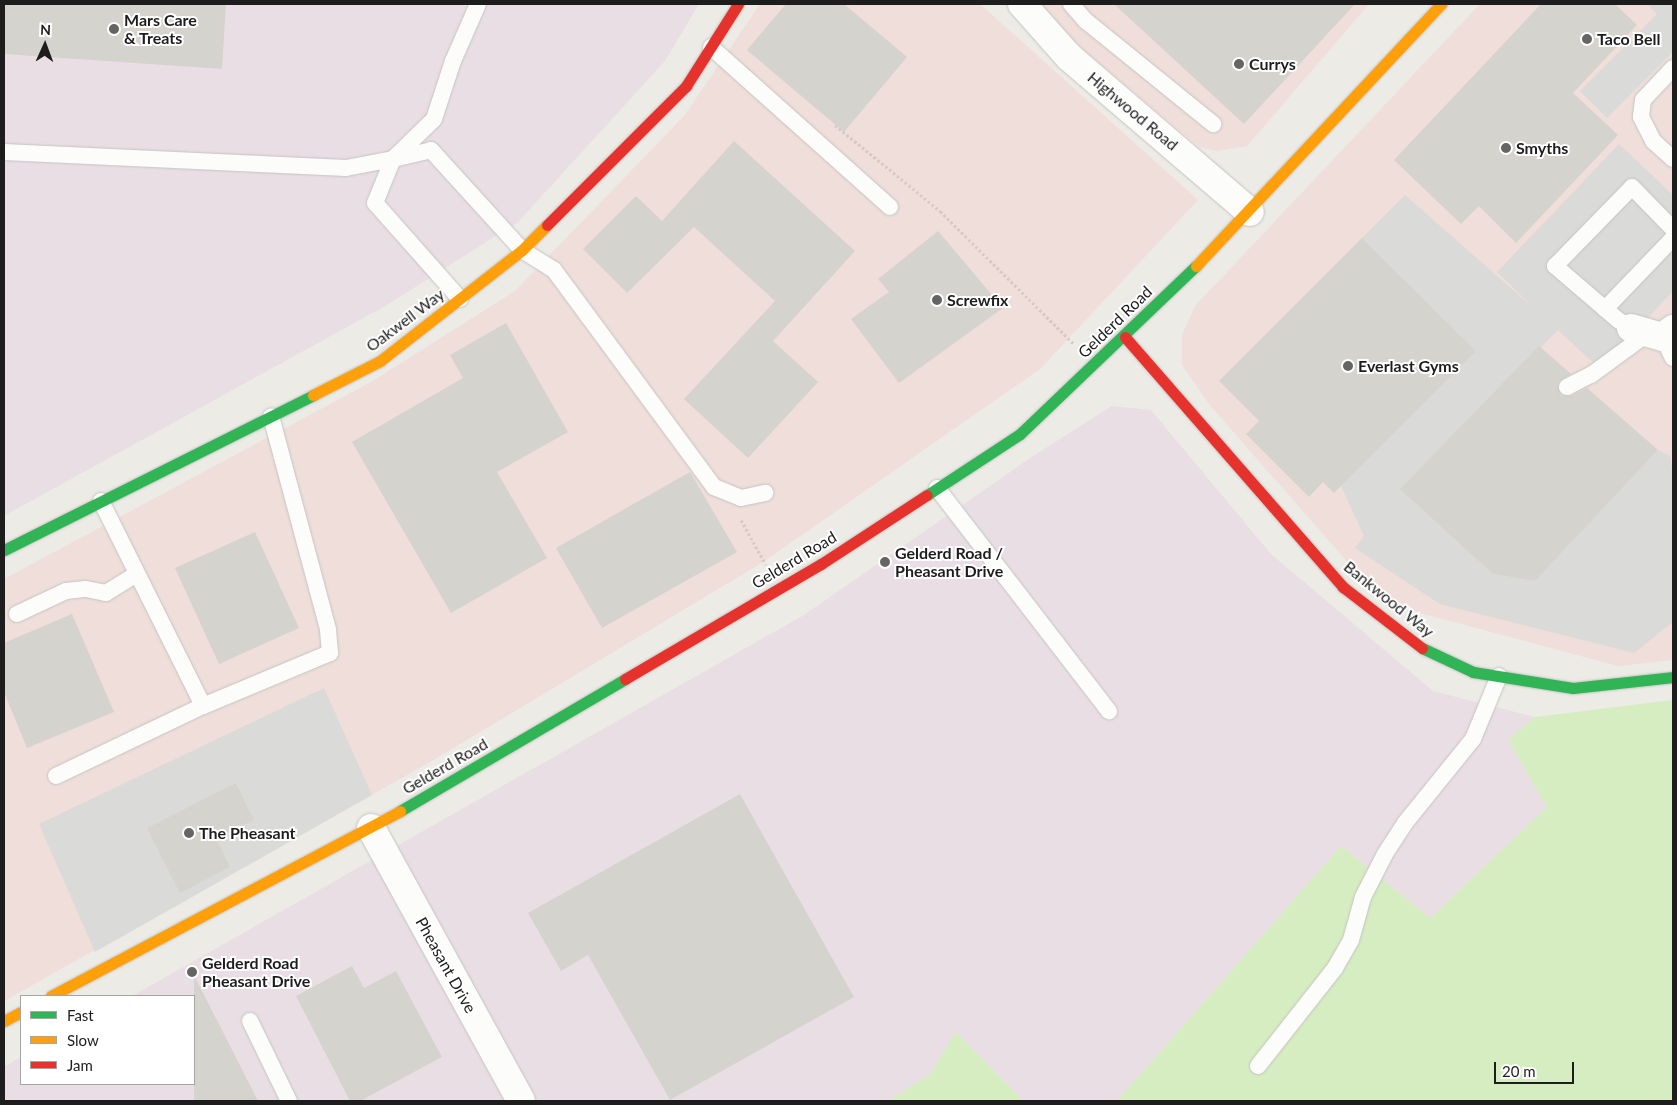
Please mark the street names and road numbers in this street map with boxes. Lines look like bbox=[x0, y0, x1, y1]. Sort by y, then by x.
street label: Highwood Road bbox=[1084, 68, 1182, 154]
street label: Gelderd Road bbox=[1074, 282, 1156, 362]
street label: Oakwell Way bbox=[362, 284, 448, 356]
street label: Gelderd Road bbox=[748, 527, 840, 593]
street label: Bankwood Way bbox=[1340, 557, 1438, 641]
street label: Gelderd Road bbox=[399, 734, 491, 798]
street label: Pheasant Drive bbox=[412, 914, 480, 1016]

